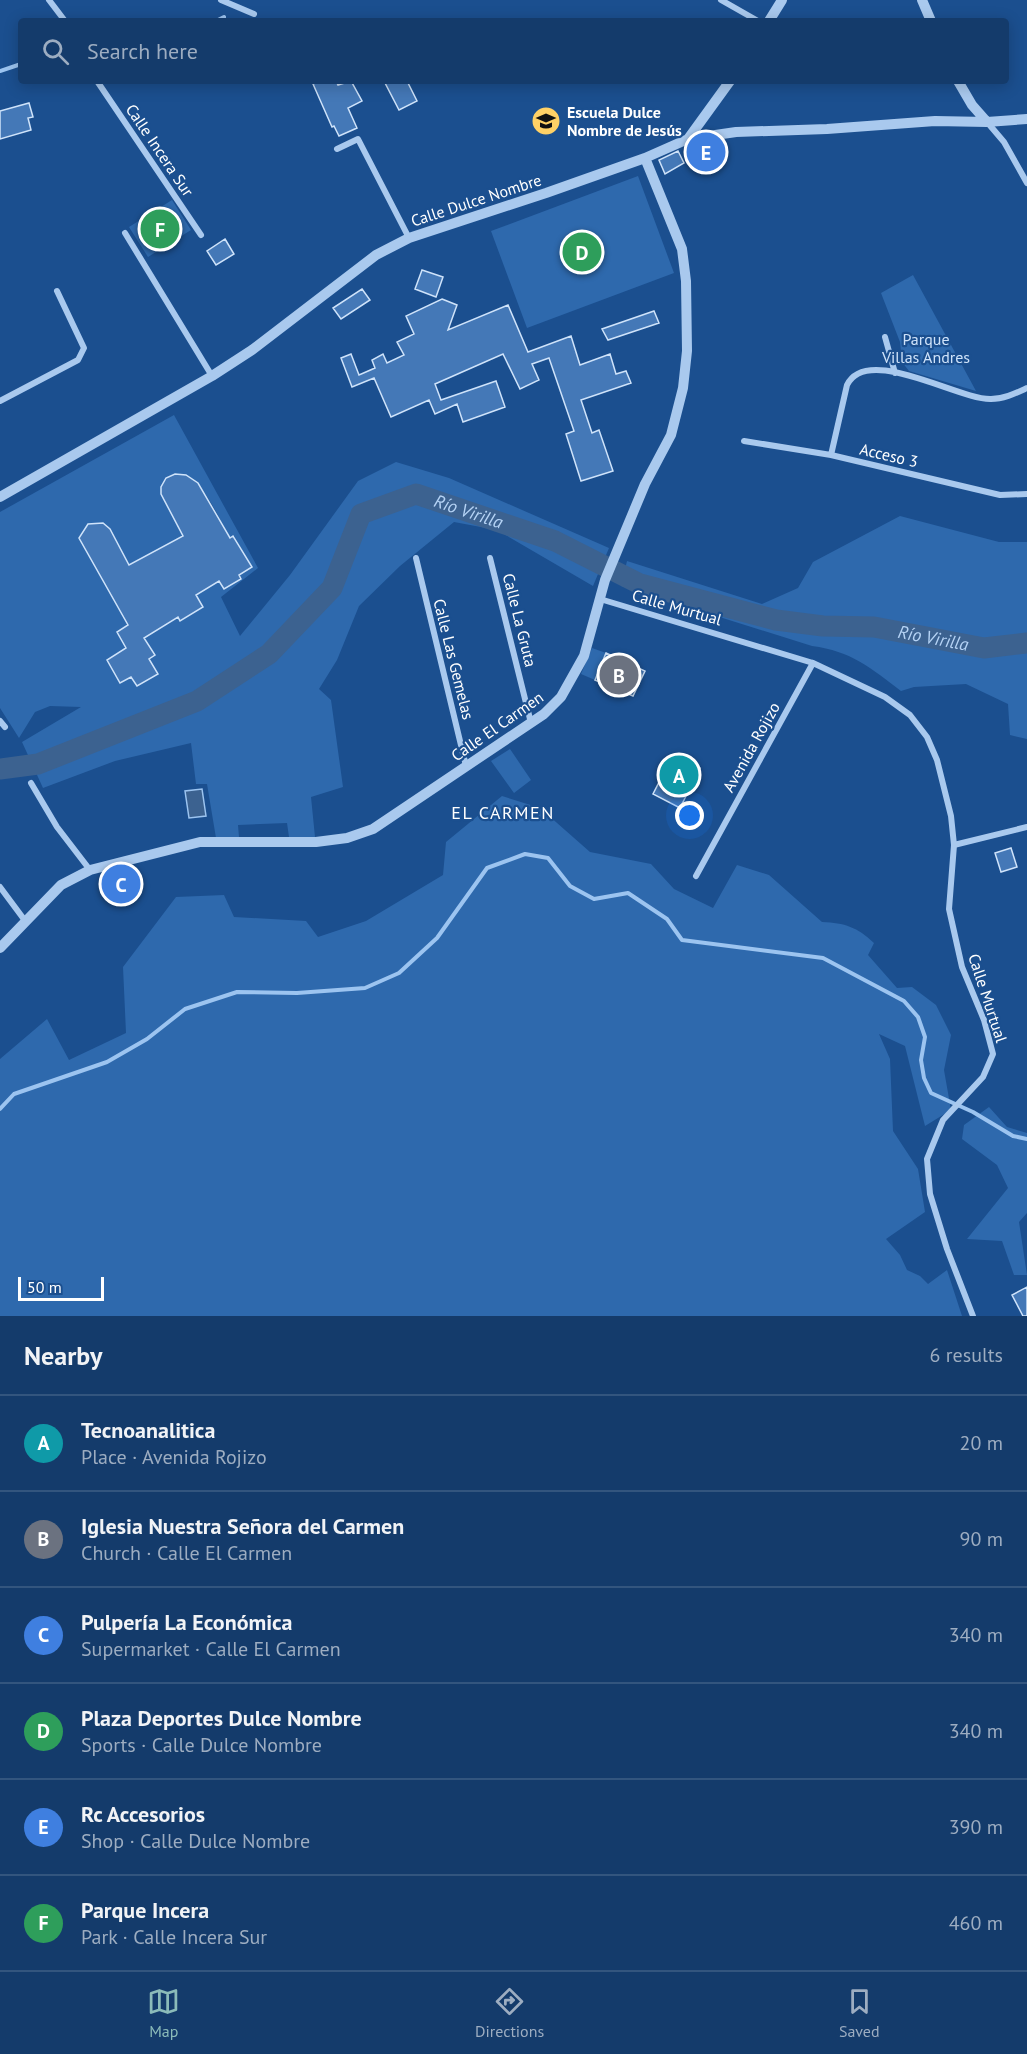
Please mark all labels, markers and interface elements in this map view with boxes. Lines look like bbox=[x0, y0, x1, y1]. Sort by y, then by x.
search box bbox=[18, 18, 1009, 84]
icon: search bbox=[39, 35, 72, 68]
text: Search here bbox=[87, 37, 198, 65]
street label: Calle Incera Sur bbox=[122, 100, 199, 200]
place label: Escuela Dulce Nombre de Jesús bbox=[567, 102, 682, 140]
school or university icon: Escuela Dulce Nombre de Jesús bbox=[530, 105, 562, 137]
pin: E bbox=[686, 130, 726, 174]
street label: Calle Dulce Nombre bbox=[408, 169, 544, 231]
pin: F bbox=[140, 206, 180, 252]
pin: D bbox=[562, 230, 602, 274]
park label: Parque Villas Andres bbox=[881, 329, 970, 367]
street label: Acceso 3 bbox=[858, 439, 920, 471]
water label: Río Virilla bbox=[431, 489, 506, 534]
street label: Calle La Gruta bbox=[499, 571, 541, 669]
street label: Calle Murtual bbox=[630, 585, 724, 629]
street label: Calle Las Gemelas bbox=[429, 597, 479, 722]
water label: Río Virilla bbox=[896, 620, 971, 656]
pin: B bbox=[600, 652, 638, 698]
street label: Calle El Carmen bbox=[447, 687, 547, 765]
street label: Avenida Rojizo bbox=[718, 699, 784, 795]
pin: A bbox=[660, 752, 698, 798]
district label: EL CARMEN bbox=[451, 801, 555, 824]
your location bbox=[675, 801, 704, 830]
pin: C bbox=[102, 862, 140, 906]
street label: Calle Murtual bbox=[964, 951, 1012, 1045]
scale bar bbox=[18, 1274, 104, 1302]
text: 50 m bbox=[27, 1277, 62, 1297]
text: Nearby bbox=[24, 1339, 102, 1372]
text: 6 results bbox=[930, 1342, 1003, 1368]
text: Tecnoanalitica bbox=[81, 1416, 215, 1444]
text: A bbox=[37, 1430, 50, 1456]
text: 20 m bbox=[960, 1430, 1003, 1456]
text: Place · Avenida Rojizo bbox=[81, 1444, 267, 1470]
text: Iglesia Nuestra Señora del Carmen bbox=[81, 1512, 404, 1540]
text: B bbox=[38, 1526, 49, 1552]
text: 90 m bbox=[960, 1526, 1003, 1552]
text: Church · Calle El Carmen bbox=[81, 1540, 292, 1566]
text: Pulpería La Económica bbox=[81, 1608, 293, 1636]
text: C bbox=[38, 1622, 49, 1648]
text: 340 m bbox=[949, 1622, 1003, 1648]
text: Supermarket · Calle El Carmen bbox=[81, 1636, 341, 1662]
text: Plaza Deportes Dulce Nombre bbox=[81, 1704, 362, 1732]
text: D bbox=[37, 1718, 50, 1744]
text: 340 m bbox=[949, 1718, 1003, 1744]
text: Sports · Calle Dulce Nombre bbox=[81, 1732, 322, 1758]
text: Rc Accesorios bbox=[81, 1800, 205, 1828]
text: E bbox=[38, 1814, 49, 1840]
text: 390 m bbox=[949, 1814, 1003, 1840]
text: Shop · Calle Dulce Nombre bbox=[81, 1828, 310, 1854]
text: Parque Incera bbox=[81, 1896, 209, 1924]
text: F bbox=[38, 1910, 49, 1936]
text: 460 m bbox=[949, 1910, 1003, 1936]
text: Park · Calle Incera Sur bbox=[81, 1924, 267, 1950]
tab: Map bbox=[147, 1985, 180, 2041]
tab: Directions bbox=[475, 1985, 544, 2041]
tab: Saved bbox=[839, 1985, 880, 2041]

